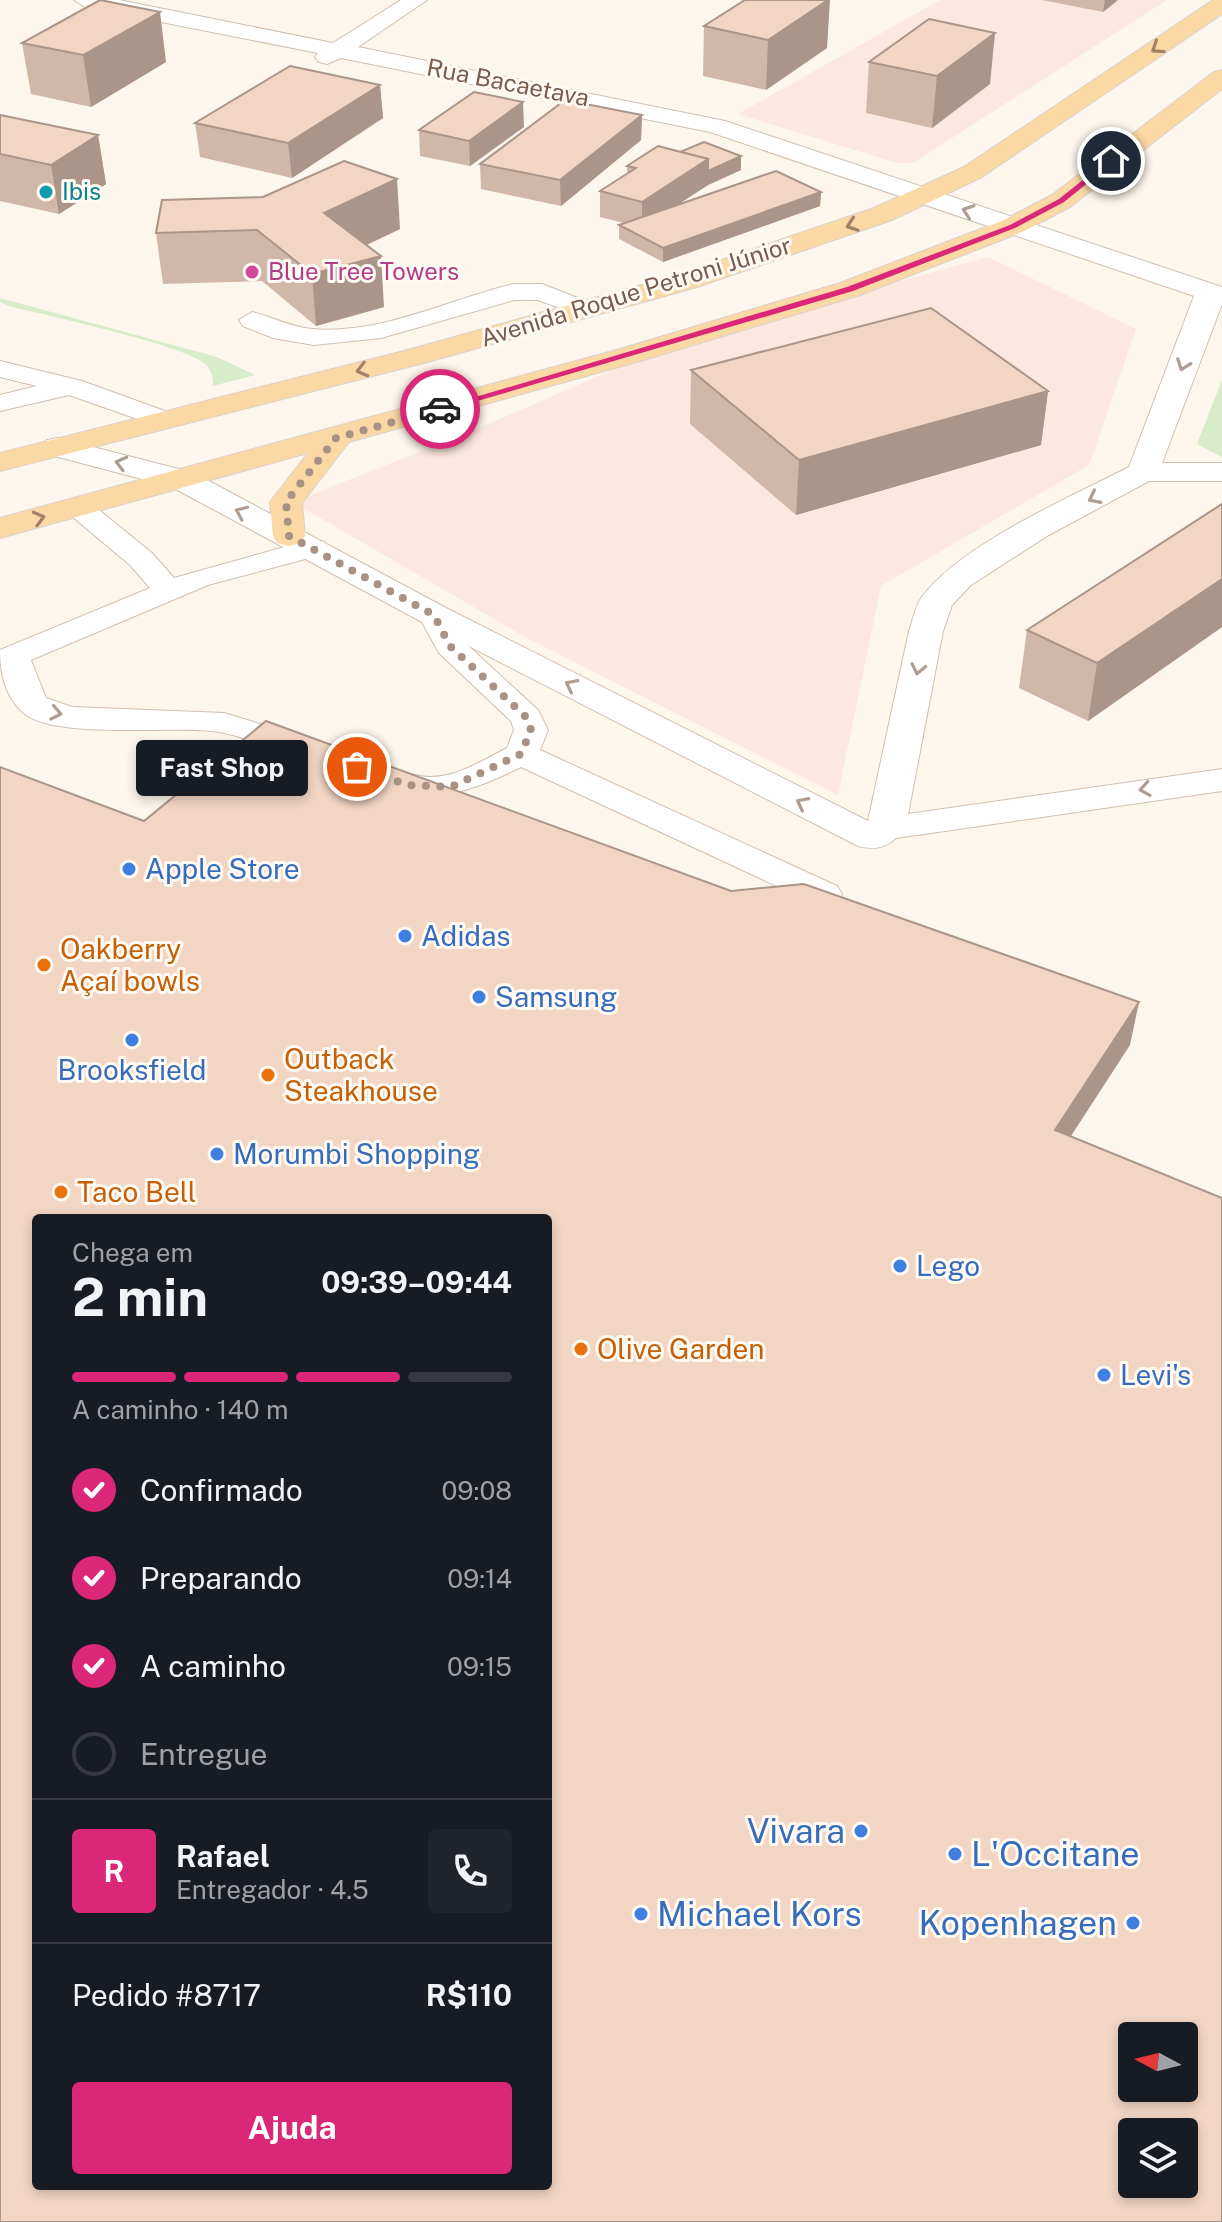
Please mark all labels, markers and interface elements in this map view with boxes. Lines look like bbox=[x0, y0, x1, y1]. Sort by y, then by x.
one-way arrow bbox=[1152, 38, 1166, 53]
street label: Rua Bacaetava bbox=[425, 53, 592, 111]
pin bbox=[1077, 127, 1145, 195]
icon: home bbox=[1089, 139, 1133, 183]
place label: Ibis bbox=[62, 177, 101, 205]
marker: Ibis bbox=[37, 183, 55, 201]
one-way arrow bbox=[962, 204, 976, 220]
one-way arrow bbox=[846, 215, 860, 231]
street label: Avenida Roque Petroni Júnior bbox=[477, 230, 794, 352]
place label: Blue Tree Towers bbox=[268, 257, 459, 285]
marker: Blue Tree Towers bbox=[243, 263, 261, 281]
one-way arrow bbox=[1176, 357, 1193, 371]
one-way arrow bbox=[355, 361, 369, 378]
courier bbox=[400, 369, 480, 449]
icon: car bbox=[418, 387, 462, 431]
one-way arrow bbox=[114, 456, 128, 473]
one-way arrow bbox=[1088, 488, 1103, 503]
one-way arrow bbox=[235, 506, 249, 522]
one-way arrow bbox=[31, 510, 45, 527]
one-way arrow bbox=[911, 662, 928, 676]
one-way arrow bbox=[564, 679, 579, 694]
one-way arrow bbox=[48, 704, 62, 721]
pin bbox=[323, 733, 391, 801]
callout: Fast Shop bbox=[137, 739, 309, 795]
icon: bag bbox=[335, 745, 379, 789]
text: Fast Shop bbox=[160, 752, 284, 783]
one-way arrow bbox=[1138, 780, 1151, 797]
one-way arrow bbox=[796, 797, 811, 812]
place label: Apple Store bbox=[145, 852, 300, 885]
marker: Apple Store bbox=[120, 860, 138, 878]
place label: Adidas bbox=[421, 919, 511, 952]
marker: Adidas bbox=[396, 927, 414, 945]
place label: Oakberry Açaí bowls bbox=[60, 932, 200, 997]
marker: Oakberry Açaí bowls bbox=[35, 956, 53, 974]
place label: Samsung bbox=[495, 980, 617, 1013]
marker: Samsung bbox=[470, 988, 488, 1006]
marker: Brooksfield bbox=[123, 1031, 141, 1049]
place label: Outback Steakhouse bbox=[284, 1042, 438, 1107]
place label: Brooksfield bbox=[58, 1053, 206, 1086]
marker: Outback Steakhouse bbox=[259, 1066, 277, 1084]
place label: Morumbi Shopping bbox=[233, 1137, 480, 1170]
marker: Morumbi Shopping bbox=[208, 1145, 226, 1163]
place label: Taco Bell bbox=[77, 1175, 196, 1208]
marker: Taco Bell bbox=[52, 1183, 70, 1201]
text: Chega em bbox=[72, 1237, 193, 1268]
place label: Lego bbox=[916, 1249, 980, 1282]
marker: Lego bbox=[891, 1257, 909, 1275]
text: 09:39–09:44 bbox=[321, 1264, 512, 1300]
text: 2 min bbox=[72, 1267, 208, 1328]
place label: Olive Garden bbox=[597, 1332, 764, 1365]
marker: Olive Garden bbox=[572, 1340, 590, 1358]
place label: Levi's bbox=[1120, 1358, 1191, 1391]
marker: Levi's bbox=[1095, 1366, 1113, 1384]
text: A caminho · 140 m bbox=[72, 1394, 288, 1425]
icon: check bbox=[72, 1468, 116, 1512]
text: Confirmado bbox=[140, 1472, 303, 1508]
text: 09:08 bbox=[442, 1475, 512, 1506]
icon: check bbox=[72, 1556, 116, 1600]
text: Preparando bbox=[140, 1560, 302, 1596]
text: 09:14 bbox=[447, 1563, 512, 1594]
icon: check bbox=[72, 1644, 116, 1688]
text: A caminho bbox=[140, 1648, 286, 1684]
text: 09:15 bbox=[447, 1651, 512, 1682]
text: Entregue bbox=[140, 1736, 268, 1772]
place label: Vivara bbox=[747, 1811, 845, 1851]
marker: Vivara bbox=[852, 1822, 870, 1840]
button: phone bbox=[428, 1829, 512, 1913]
place label: L'Occitane bbox=[971, 1834, 1140, 1874]
text: Rafael bbox=[176, 1838, 270, 1874]
marker: L'Occitane bbox=[946, 1845, 964, 1863]
text: R bbox=[104, 1853, 124, 1889]
text: Entregador · 4.5 bbox=[176, 1874, 369, 1905]
place label: Michael Kors bbox=[657, 1894, 862, 1934]
place label: Kopenhagen bbox=[919, 1903, 1117, 1943]
marker: Michael Kors bbox=[632, 1905, 650, 1923]
marker: Kopenhagen bbox=[1124, 1914, 1142, 1932]
text: Pedido #8717 bbox=[72, 1977, 261, 2013]
text: R$110 bbox=[426, 1977, 512, 2013]
north arrow bbox=[1118, 2022, 1198, 2102]
map controls bbox=[1118, 2022, 1198, 2198]
button: Ajuda bbox=[72, 2082, 512, 2174]
button: layers bbox=[1118, 2118, 1198, 2198]

